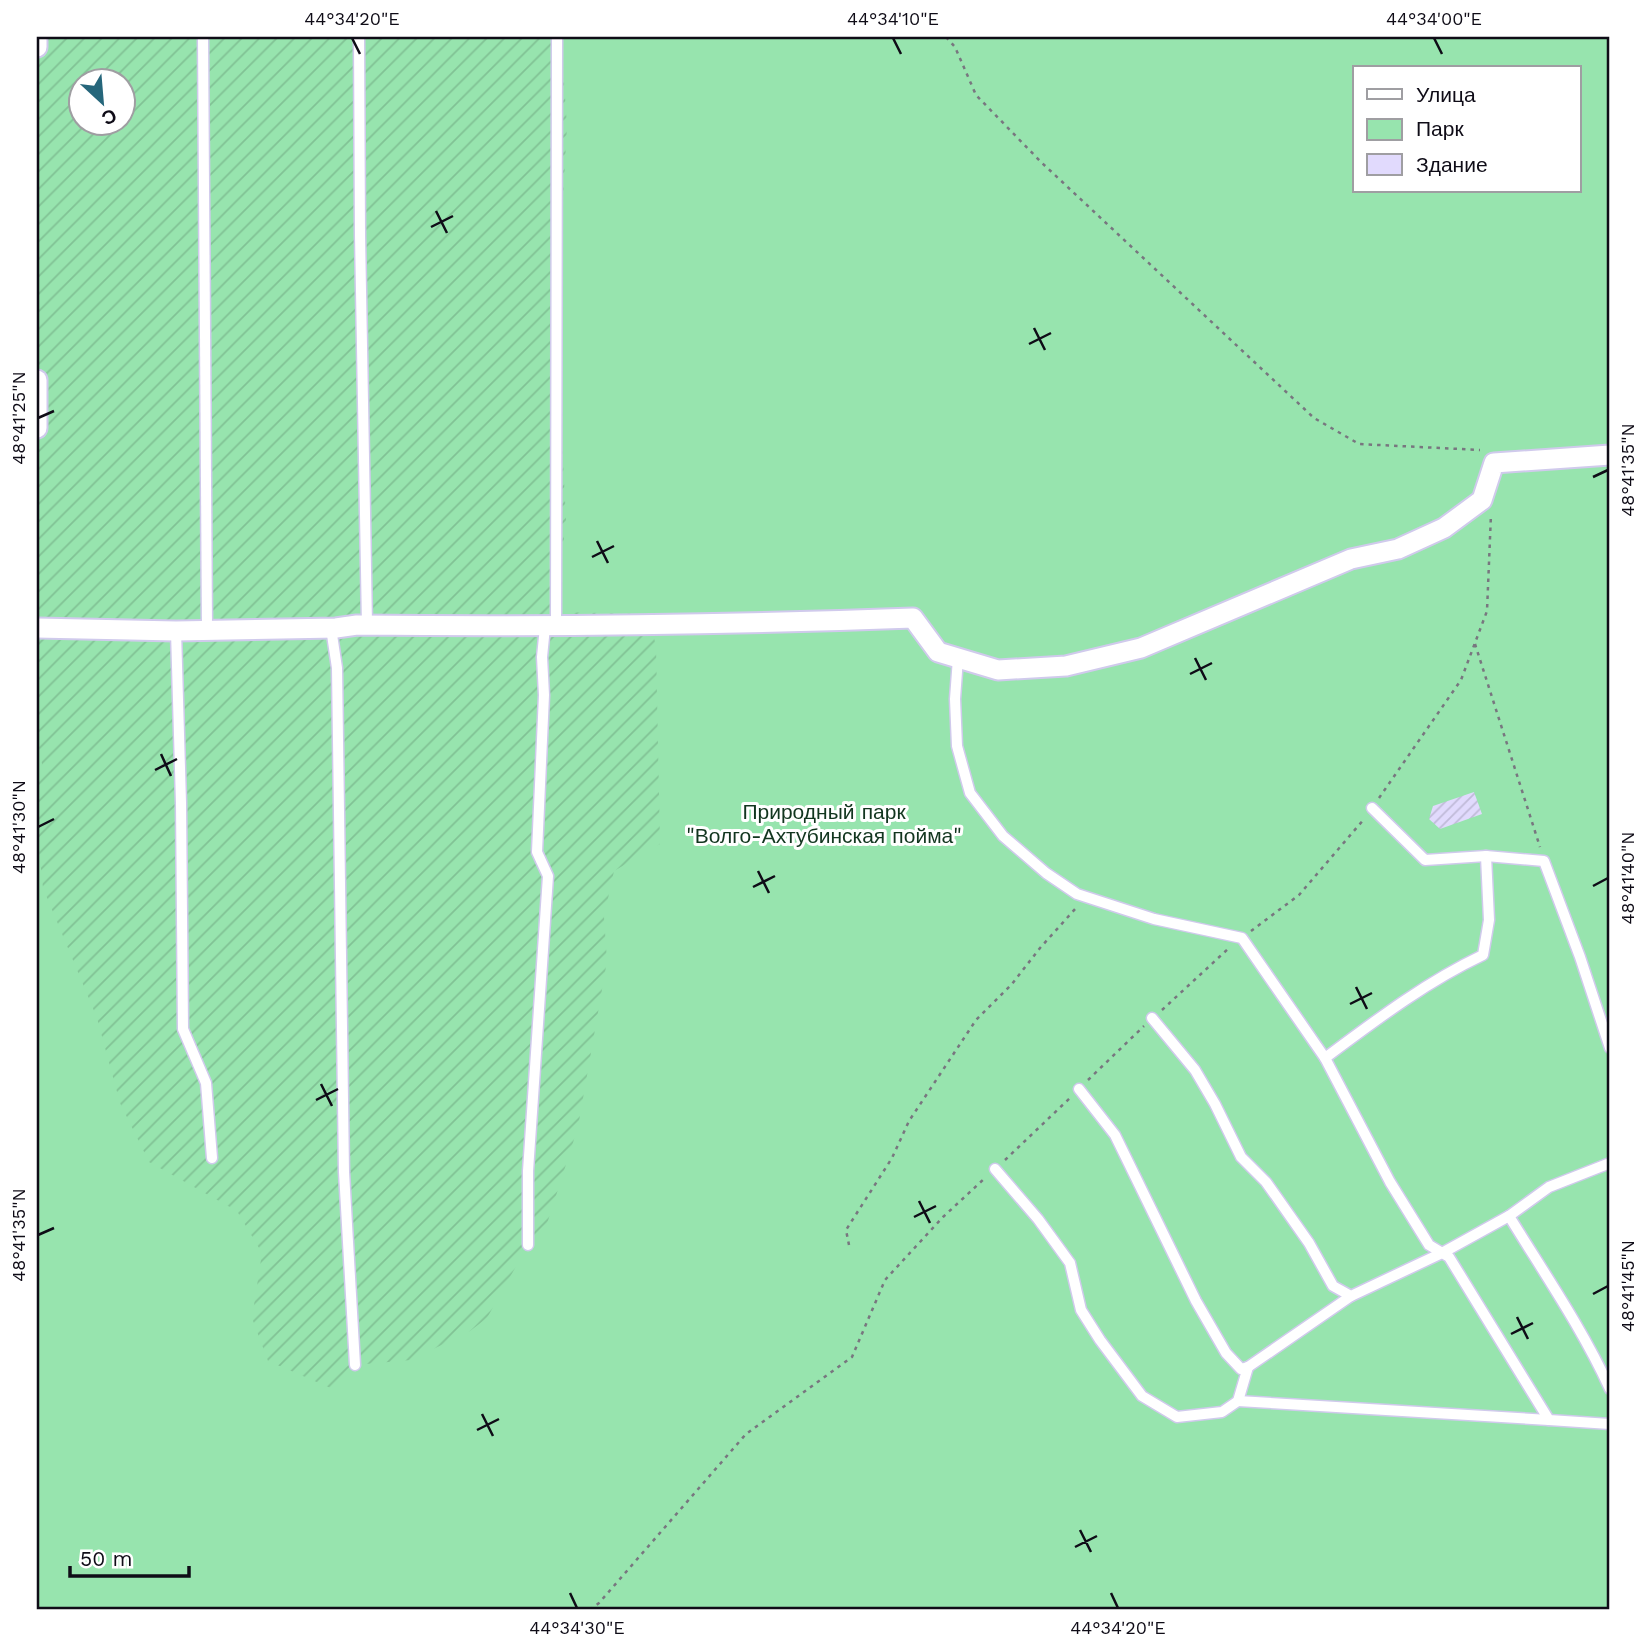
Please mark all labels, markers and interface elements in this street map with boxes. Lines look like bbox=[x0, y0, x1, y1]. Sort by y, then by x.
text: 44°34'20"E bbox=[304, 8, 400, 29]
text: 44°34'10"E bbox=[847, 8, 939, 29]
text: 44°34'00"E bbox=[1386, 8, 1482, 29]
north arrow bbox=[66, 66, 136, 136]
legend bbox=[1353, 66, 1580, 192]
text: Улица bbox=[1416, 82, 1476, 107]
text: С bbox=[98, 103, 120, 130]
text: Парк bbox=[1416, 116, 1464, 141]
text: Здание bbox=[1416, 152, 1488, 177]
text: 48°41'25"N bbox=[8, 371, 29, 465]
text: 48°41'35"N bbox=[1617, 423, 1638, 517]
text: 48°41'30"N bbox=[8, 780, 29, 874]
park label: Природный парк "Волго-Ахтубинская пойма" bbox=[686, 799, 962, 848]
text: 48°41'40"N bbox=[1617, 832, 1638, 924]
text: 48°41'35"N bbox=[8, 1188, 29, 1282]
text: 48°41'45"N bbox=[1617, 1240, 1638, 1332]
scale bar bbox=[70, 1535, 189, 1579]
text: 50 m bbox=[80, 1546, 132, 1571]
text: 44°34'30"E bbox=[529, 1617, 625, 1638]
text: 44°34'20"E bbox=[1070, 1617, 1166, 1638]

